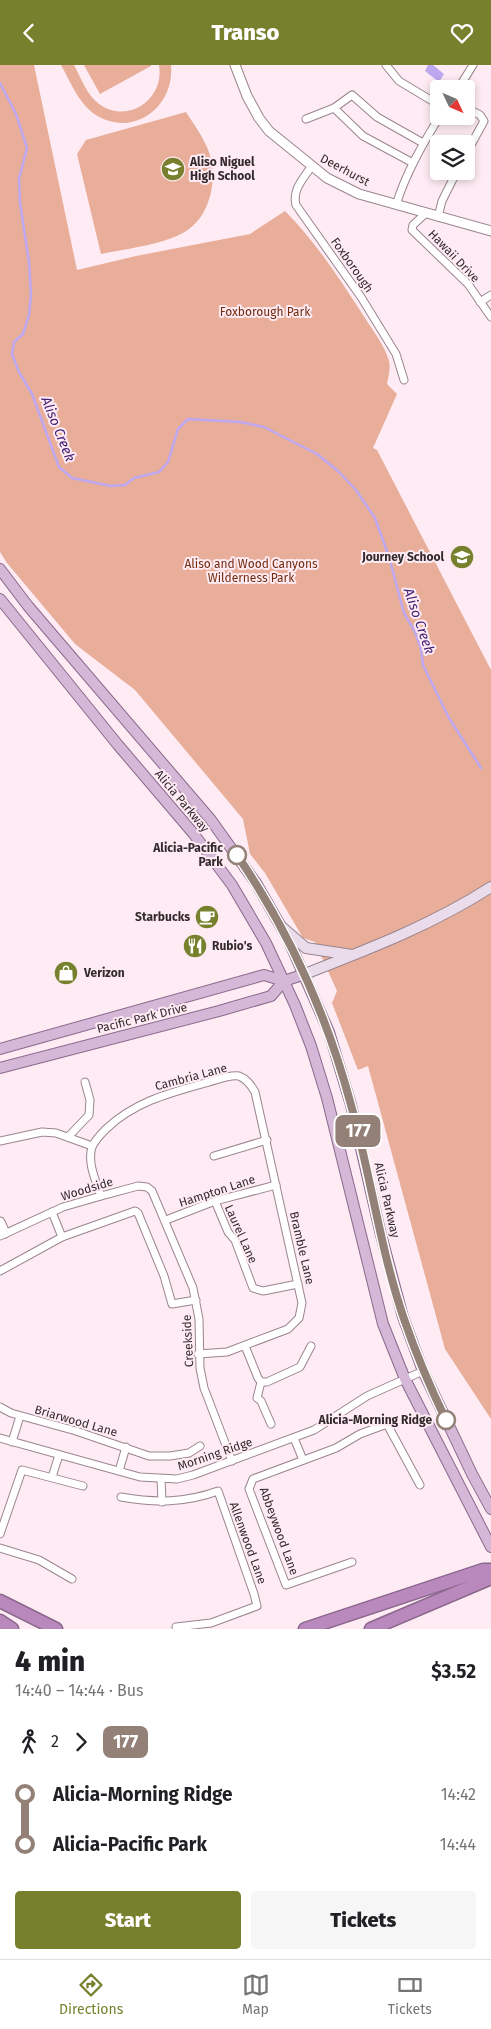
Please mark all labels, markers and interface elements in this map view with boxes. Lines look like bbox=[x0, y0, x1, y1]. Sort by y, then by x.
icon: back bbox=[15, 19, 43, 47]
text: Transo bbox=[212, 19, 279, 46]
icon: heart bbox=[448, 19, 476, 47]
north arrow bbox=[430, 80, 475, 125]
map controls bbox=[430, 80, 475, 180]
button: layers bbox=[430, 135, 475, 180]
street label: Deerhurst bbox=[318, 151, 373, 189]
place label: Aliso Niguel High School bbox=[189, 155, 255, 183]
school or university icon: Aliso Niguel High School bbox=[160, 156, 186, 182]
street label: Hawaii Drive bbox=[425, 227, 483, 285]
street label: Foxborough bbox=[328, 235, 376, 295]
park label: Foxborough Park bbox=[220, 305, 311, 319]
water label: Aliso Creek bbox=[37, 393, 79, 464]
school or university icon: Journey School bbox=[449, 544, 475, 570]
place label: Journey School bbox=[361, 550, 444, 564]
park label: Aliso and Wood Canyons Wilderness Park bbox=[184, 557, 318, 585]
water label: Aliso Creek bbox=[399, 585, 438, 657]
street label: Alicia Parkway bbox=[152, 767, 212, 835]
place label: Alicia-Pacific Park bbox=[152, 841, 223, 869]
marker: Alicia-Pacific Park bbox=[227, 845, 247, 865]
cafe icon: Starbucks bbox=[194, 904, 220, 930]
place label: Starbucks bbox=[135, 910, 190, 924]
restaurant icon: Rubio's bbox=[182, 933, 208, 959]
place label: Rubio's bbox=[212, 939, 252, 953]
shop icon: Verizon bbox=[53, 960, 79, 986]
place label: Verizon bbox=[83, 966, 125, 980]
street label: Pacific Park Drive bbox=[95, 1000, 189, 1036]
street label: Cambria Lane bbox=[153, 1061, 229, 1093]
line badge: 177 bbox=[329, 1115, 387, 1147]
text: 177 bbox=[345, 1120, 371, 1142]
street label: Alicia Parkway bbox=[372, 1161, 402, 1239]
street label: Hampton Lane bbox=[177, 1172, 257, 1210]
street label: Woodside bbox=[59, 1174, 115, 1204]
street label: Laurel Lane bbox=[222, 1202, 260, 1266]
street label: Bramble Lane bbox=[287, 1210, 317, 1286]
street label: Creekside bbox=[180, 1314, 196, 1368]
street label: Briarwood Lane bbox=[33, 1403, 119, 1439]
marker: Alicia-Morning Ridge bbox=[436, 1410, 456, 1430]
place label: Alicia-Morning Ridge bbox=[318, 1413, 432, 1427]
street label: Morning Ridge bbox=[176, 1435, 254, 1473]
street label: Abbeywood Lane bbox=[257, 1485, 301, 1577]
street label: Allenwood Lane bbox=[227, 1500, 269, 1586]
text: 4 min bbox=[15, 1645, 85, 1678]
text: $3.52 bbox=[431, 1660, 476, 1683]
text: 14:40 – 14:44 · Bus bbox=[15, 1681, 144, 1700]
icon: walk bbox=[15, 1728, 43, 1756]
icon: forward bbox=[67, 1728, 95, 1756]
text: 177 bbox=[113, 1731, 138, 1753]
text: 2 bbox=[51, 1732, 59, 1751]
text: Alicia-Morning Ridge bbox=[53, 1783, 233, 1806]
text: 14:42 bbox=[441, 1785, 476, 1804]
text: Alicia-Pacific Park bbox=[53, 1833, 207, 1856]
text: 14:44 bbox=[440, 1835, 476, 1854]
button: Start bbox=[15, 1891, 241, 1949]
button: Tickets bbox=[251, 1891, 476, 1949]
tab: Directions bbox=[59, 1971, 123, 2018]
tab: Map bbox=[242, 1971, 270, 2018]
tab: Tickets bbox=[388, 1971, 432, 2018]

